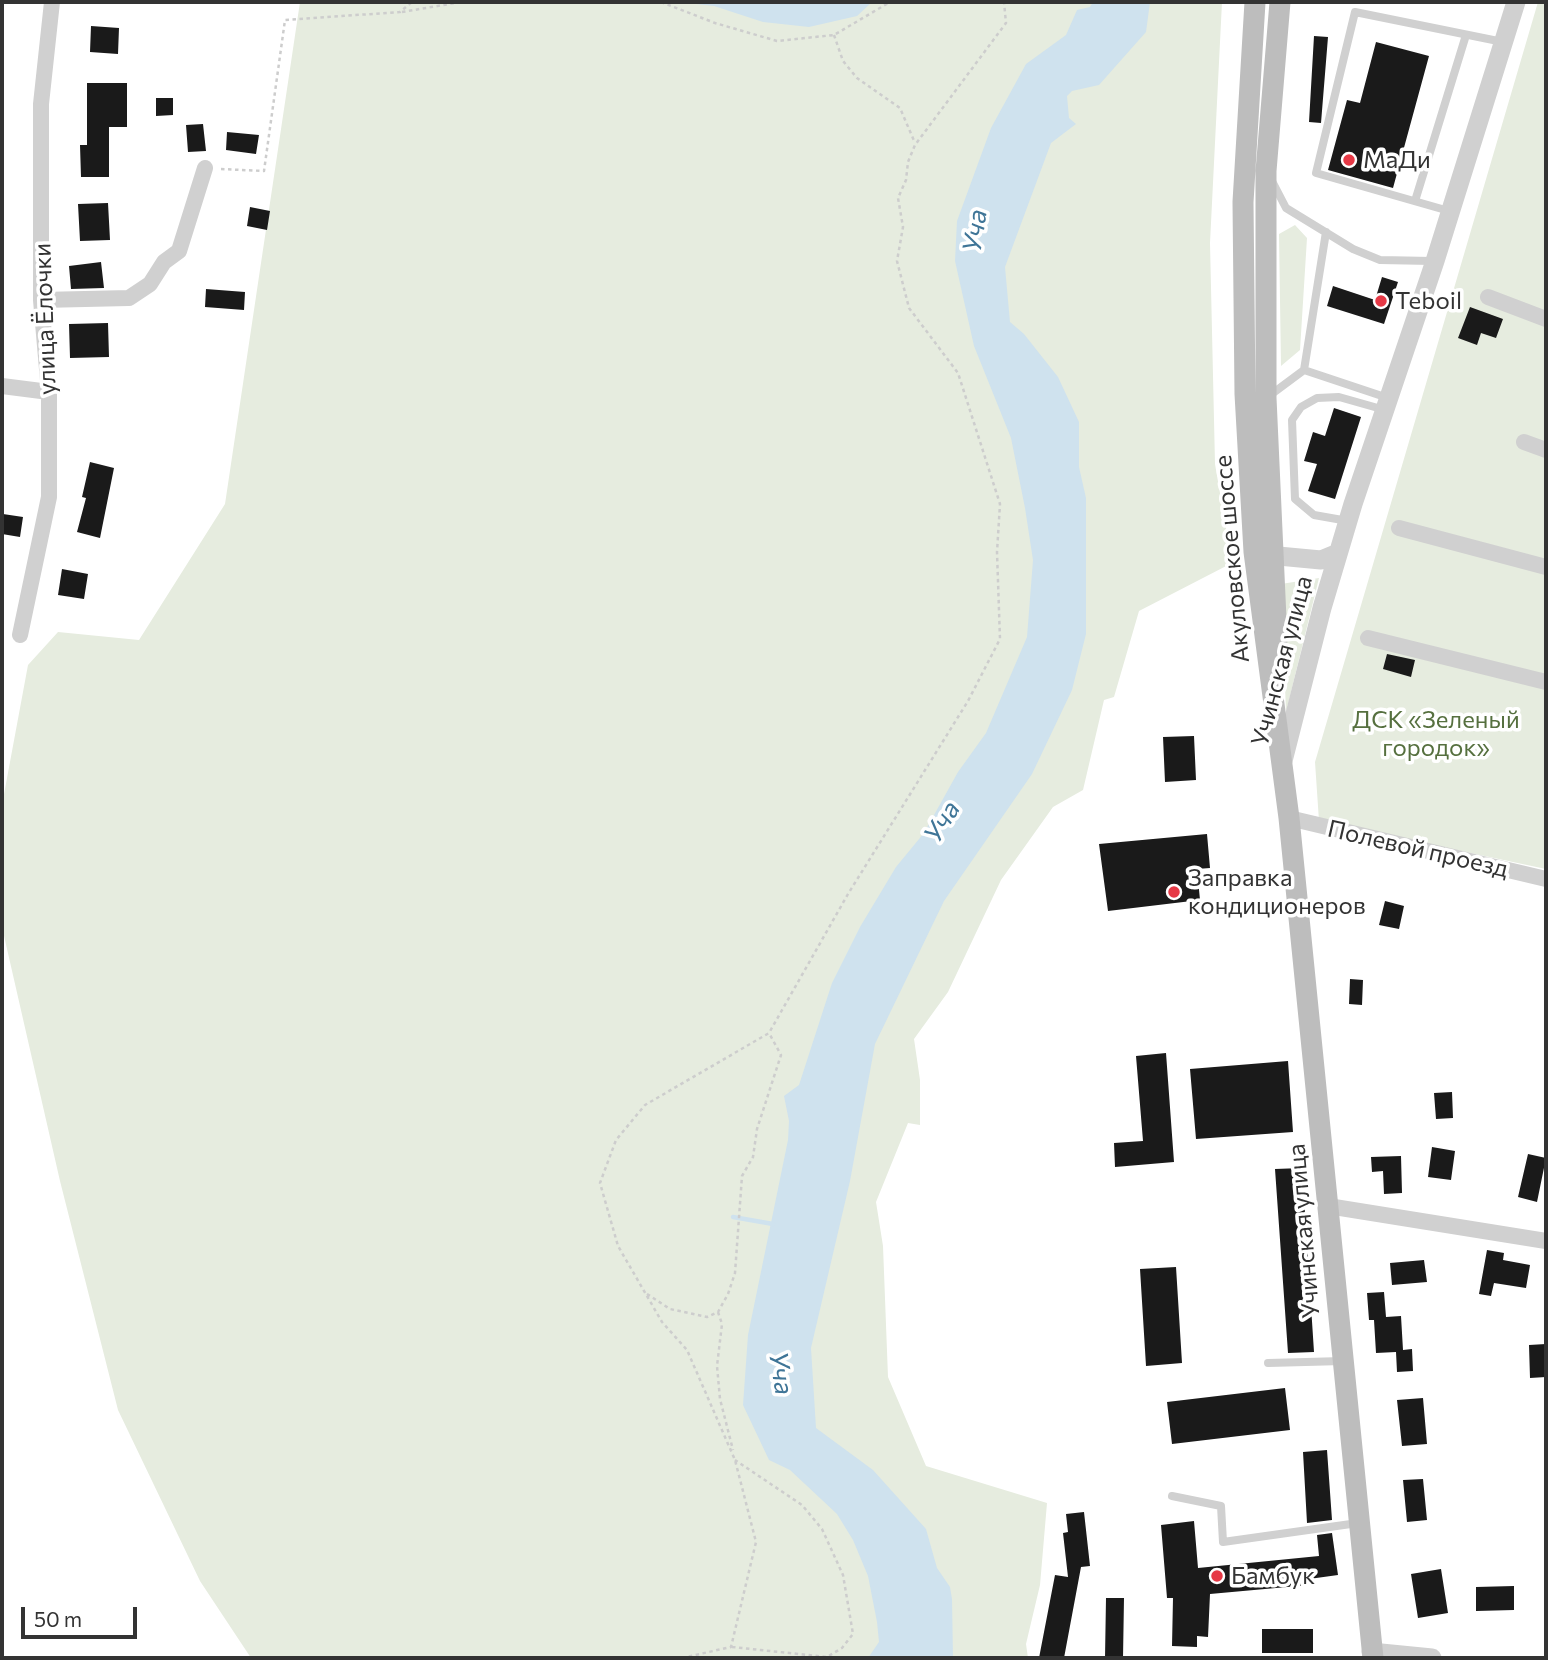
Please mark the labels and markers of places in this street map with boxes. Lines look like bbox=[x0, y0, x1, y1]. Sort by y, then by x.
place label: МаДи bbox=[1363, 146, 1431, 174]
marker: МаДи bbox=[1341, 152, 1357, 168]
place label: Teboil bbox=[1395, 287, 1462, 315]
marker: Teboil bbox=[1373, 293, 1389, 309]
place label: Заправка кондиционеров bbox=[1188, 864, 1366, 920]
marker: Заправка кондиционеров bbox=[1166, 884, 1182, 900]
place label: Бамбук bbox=[1231, 1562, 1315, 1590]
marker: Бамбук bbox=[1209, 1568, 1225, 1584]

